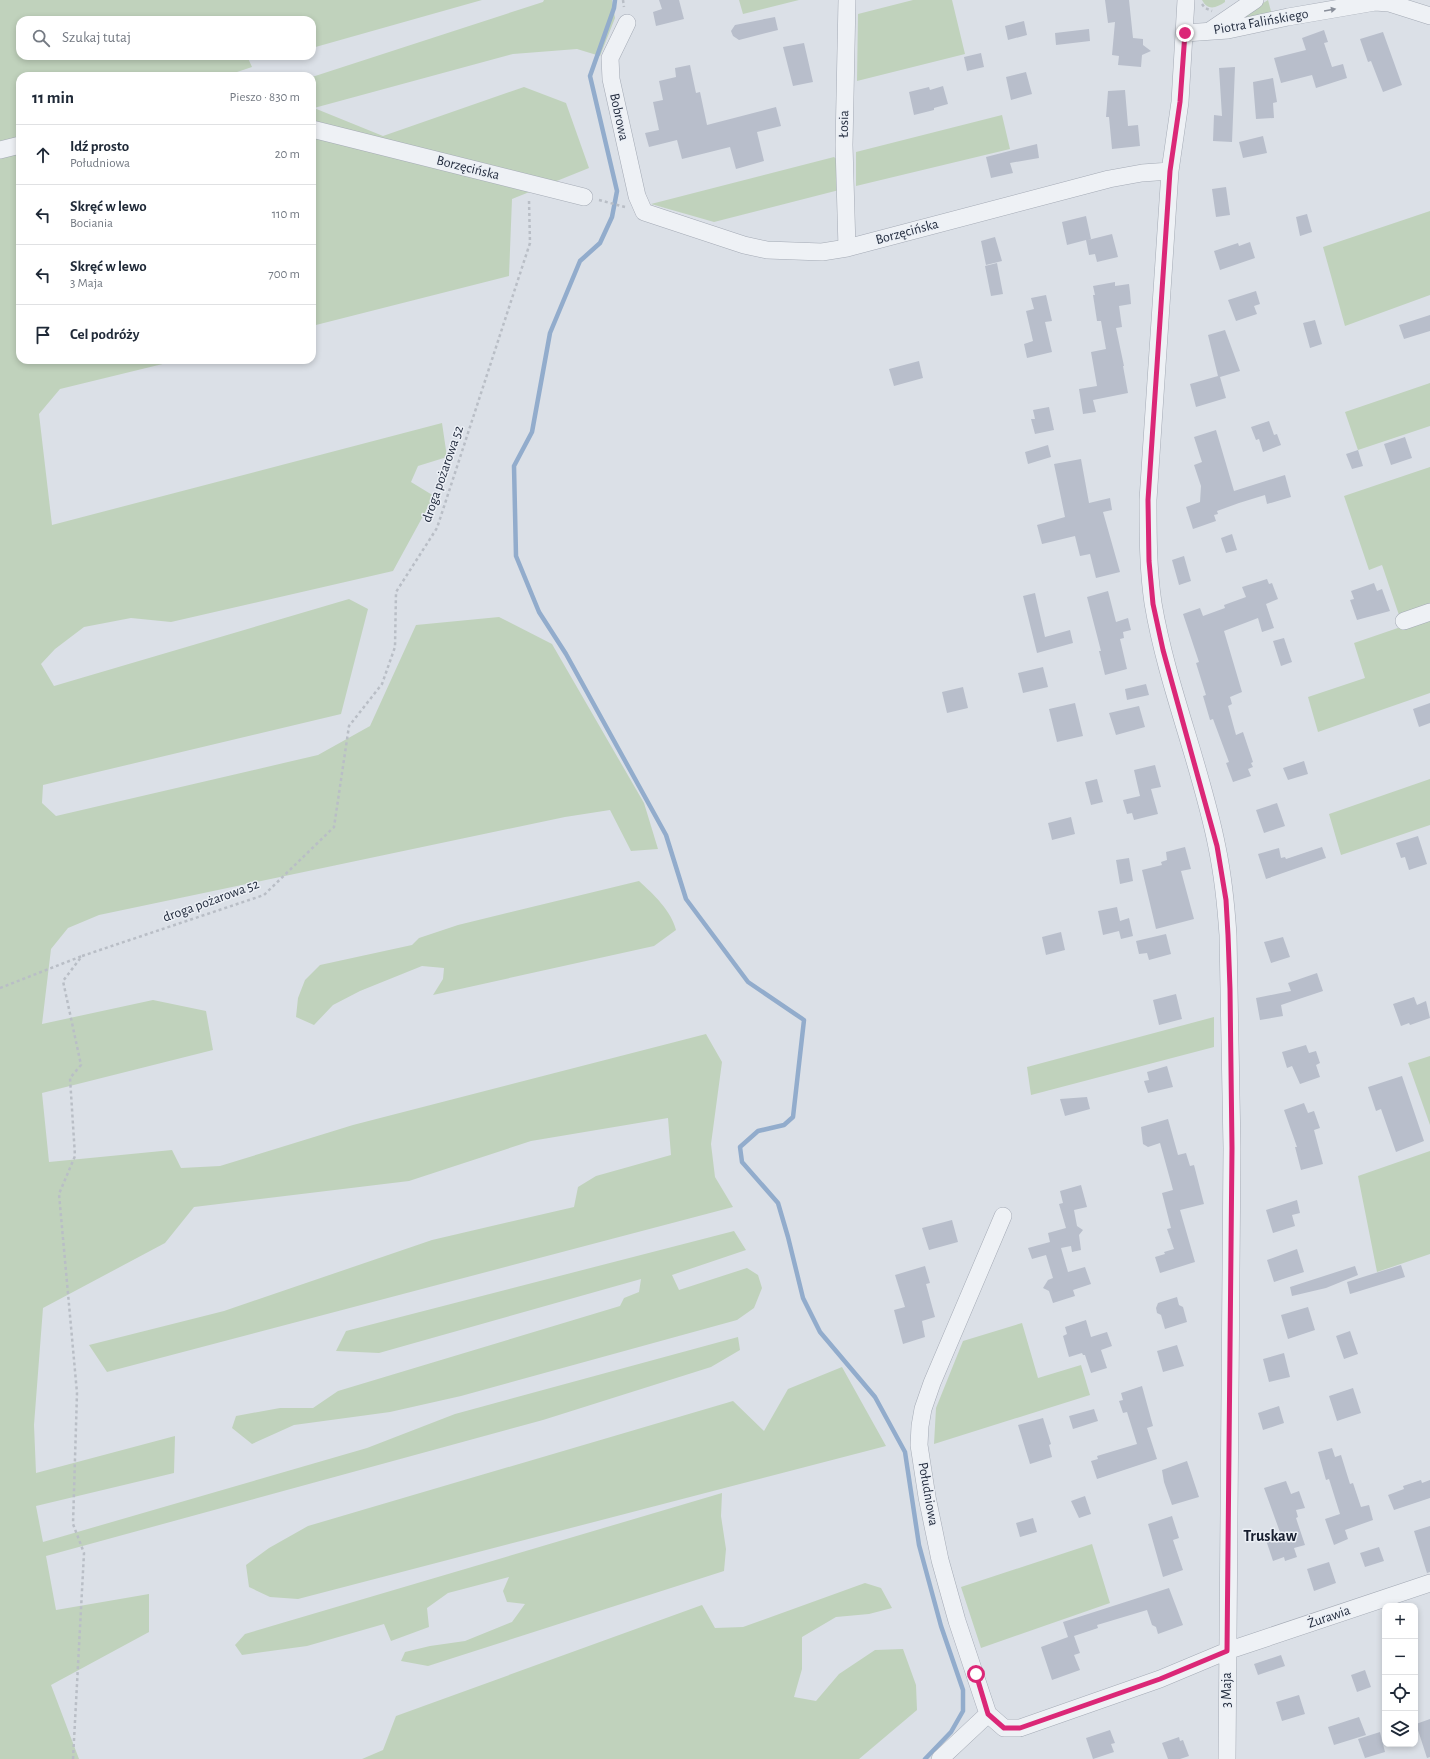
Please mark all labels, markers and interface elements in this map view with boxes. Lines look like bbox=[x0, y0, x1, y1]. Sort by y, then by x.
one-way arrow bbox=[1324, 6, 1336, 12]
street label: Piotra Falińskiego bbox=[1212, 7, 1310, 37]
search box bbox=[16, 16, 316, 60]
route end bbox=[1176, 24, 1194, 42]
icon: search bbox=[30, 27, 52, 49]
text: Szukaj tutaj bbox=[62, 30, 131, 45]
text: 11 min bbox=[32, 89, 74, 106]
text: Pieszo · 830 m bbox=[230, 91, 300, 104]
street label: Bobrowa bbox=[607, 92, 631, 143]
street label: Łosia bbox=[837, 109, 851, 138]
text: Idź prosto bbox=[70, 139, 129, 154]
icon: ahead bbox=[32, 144, 54, 166]
text: 20 m bbox=[275, 148, 300, 161]
street label: Borzęcińska bbox=[435, 153, 501, 183]
text: Południowa bbox=[70, 157, 130, 170]
text: Skręć w lewo bbox=[70, 199, 147, 214]
icon: left bbox=[32, 204, 54, 226]
text: 110 m bbox=[272, 208, 300, 221]
text: Bociania bbox=[70, 217, 113, 230]
street label: Borzęcińska bbox=[874, 217, 940, 247]
text: Skręć w lewo bbox=[70, 259, 147, 274]
icon: left bbox=[32, 264, 54, 286]
text: 700 m bbox=[268, 268, 300, 281]
text: 3 Maja bbox=[70, 277, 103, 290]
icon: arrive bbox=[32, 324, 54, 346]
text: Cel podróży bbox=[70, 327, 139, 342]
street label: droga pożarowa 52 bbox=[420, 424, 466, 524]
street label: droga pożarowa 52 bbox=[161, 877, 261, 925]
street label: Południowa bbox=[916, 1461, 941, 1528]
district label: Truskaw bbox=[1243, 1528, 1298, 1544]
street label: Żurawia bbox=[1305, 1600, 1353, 1631]
map controls bbox=[1382, 1603, 1418, 1747]
button: + bbox=[1382, 1603, 1418, 1639]
button: − bbox=[1382, 1639, 1418, 1675]
route start bbox=[967, 1665, 985, 1683]
street label: 3 Maja bbox=[1220, 1672, 1234, 1708]
button: locate bbox=[1382, 1675, 1418, 1711]
button: layers bbox=[1382, 1711, 1418, 1747]

